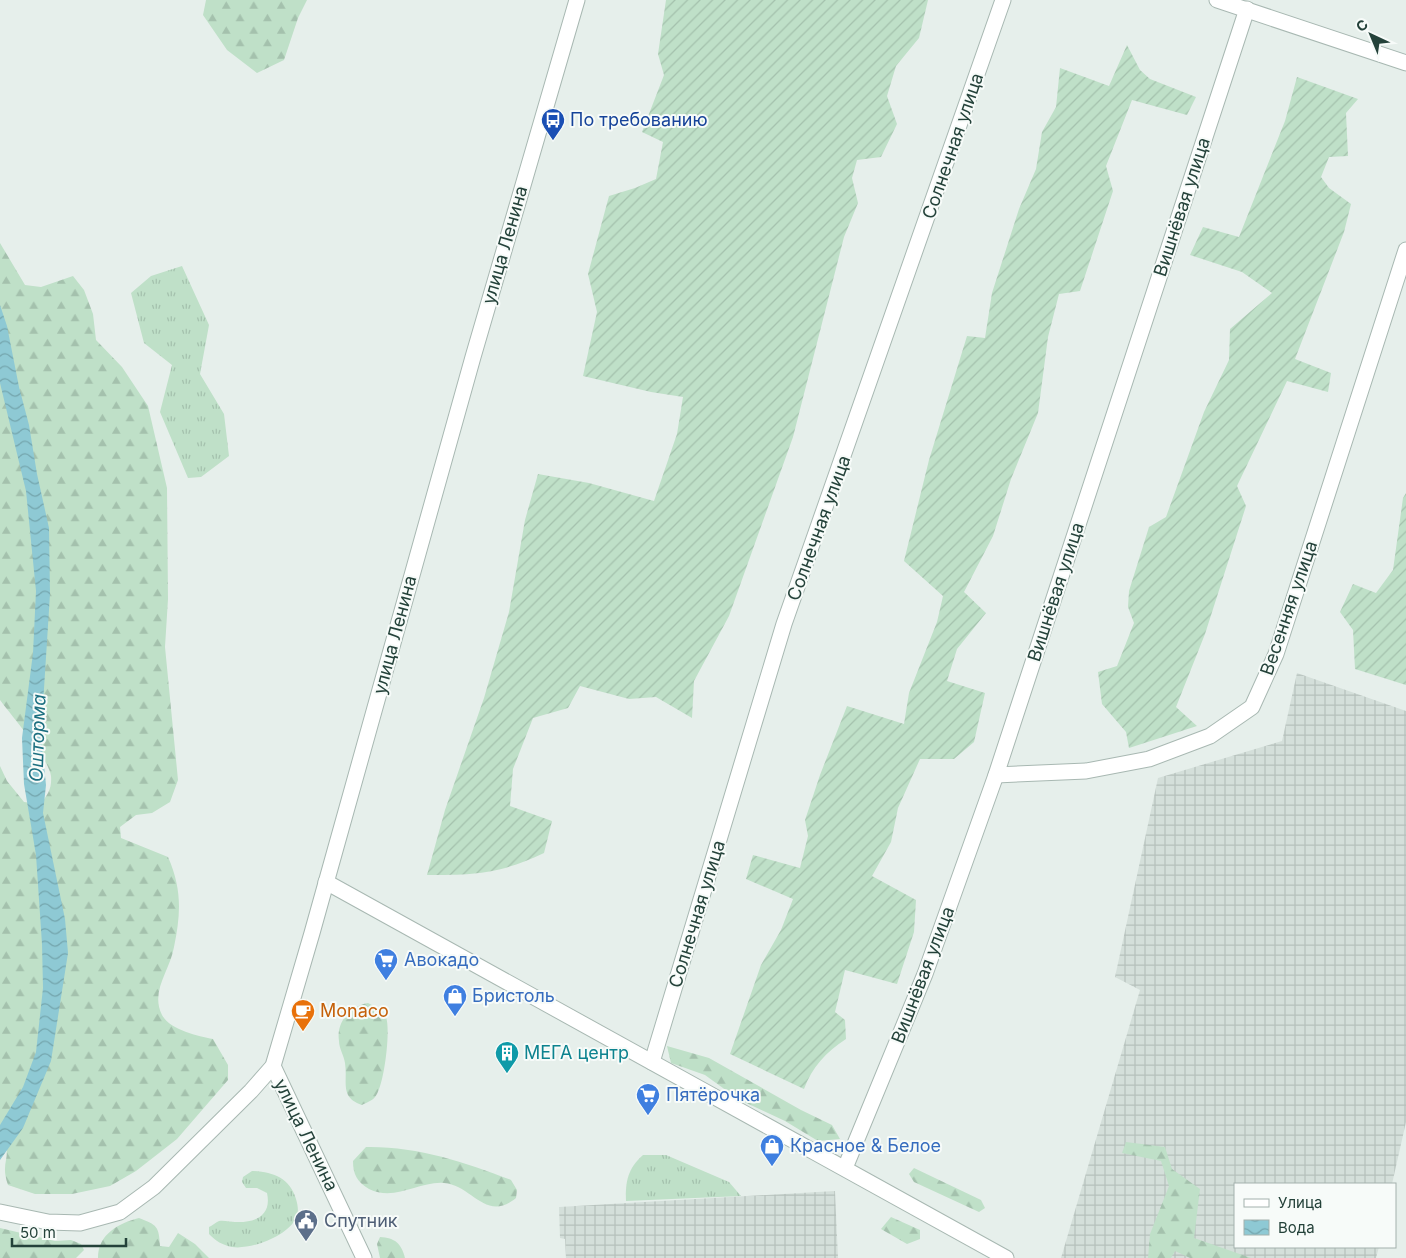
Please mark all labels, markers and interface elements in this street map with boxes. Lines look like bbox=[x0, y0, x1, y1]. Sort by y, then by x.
north arrow bbox=[1346, 10, 1396, 60]
text: С bbox=[1352, 16, 1371, 35]
street label: Солнечная улица bbox=[918, 70, 987, 222]
bus stop icon: По требованию bbox=[540, 107, 566, 141]
place label: По требованию bbox=[570, 109, 708, 130]
street label: Вишнёвая улица bbox=[1149, 135, 1214, 279]
street label: улица Ленина bbox=[478, 183, 531, 306]
street label: Солнечная улица bbox=[783, 452, 855, 603]
street label: Вишнёвая улица bbox=[1023, 520, 1088, 664]
street label: Весенняя улица bbox=[1256, 538, 1321, 678]
street label: улица Ленина bbox=[369, 573, 420, 697]
water label: Ошторма bbox=[24, 693, 51, 782]
street label: Солнечная улица bbox=[664, 838, 729, 990]
street label: Вишнёвая улица bbox=[887, 903, 958, 1046]
supermarket icon: Авокадо bbox=[373, 947, 399, 981]
place label: Авокадо bbox=[404, 949, 479, 970]
shop icon: Бристоль bbox=[442, 983, 468, 1017]
place label: Бристоль bbox=[472, 985, 555, 1006]
cafe icon: Monaco bbox=[290, 998, 316, 1032]
place label: Monaco bbox=[320, 1000, 389, 1021]
building icon: МЕГА центр bbox=[494, 1040, 520, 1074]
place label: МЕГА центр bbox=[524, 1042, 629, 1063]
street label: улица Ленина bbox=[270, 1075, 343, 1194]
supermarket icon: Пятёрочка bbox=[635, 1082, 661, 1116]
place label: Пятёрочка bbox=[666, 1084, 760, 1105]
shop icon: Красное & Белое bbox=[759, 1133, 785, 1167]
place label: Красное & Белое bbox=[790, 1135, 941, 1156]
legend bbox=[1234, 1183, 1396, 1248]
text: Улица bbox=[1278, 1193, 1322, 1212]
public building icon: Спутник bbox=[293, 1208, 319, 1242]
place label: Спутник bbox=[324, 1210, 398, 1231]
scale bar bbox=[12, 1216, 126, 1248]
text: Вода bbox=[1278, 1218, 1315, 1237]
text: 50 m bbox=[20, 1223, 56, 1242]

